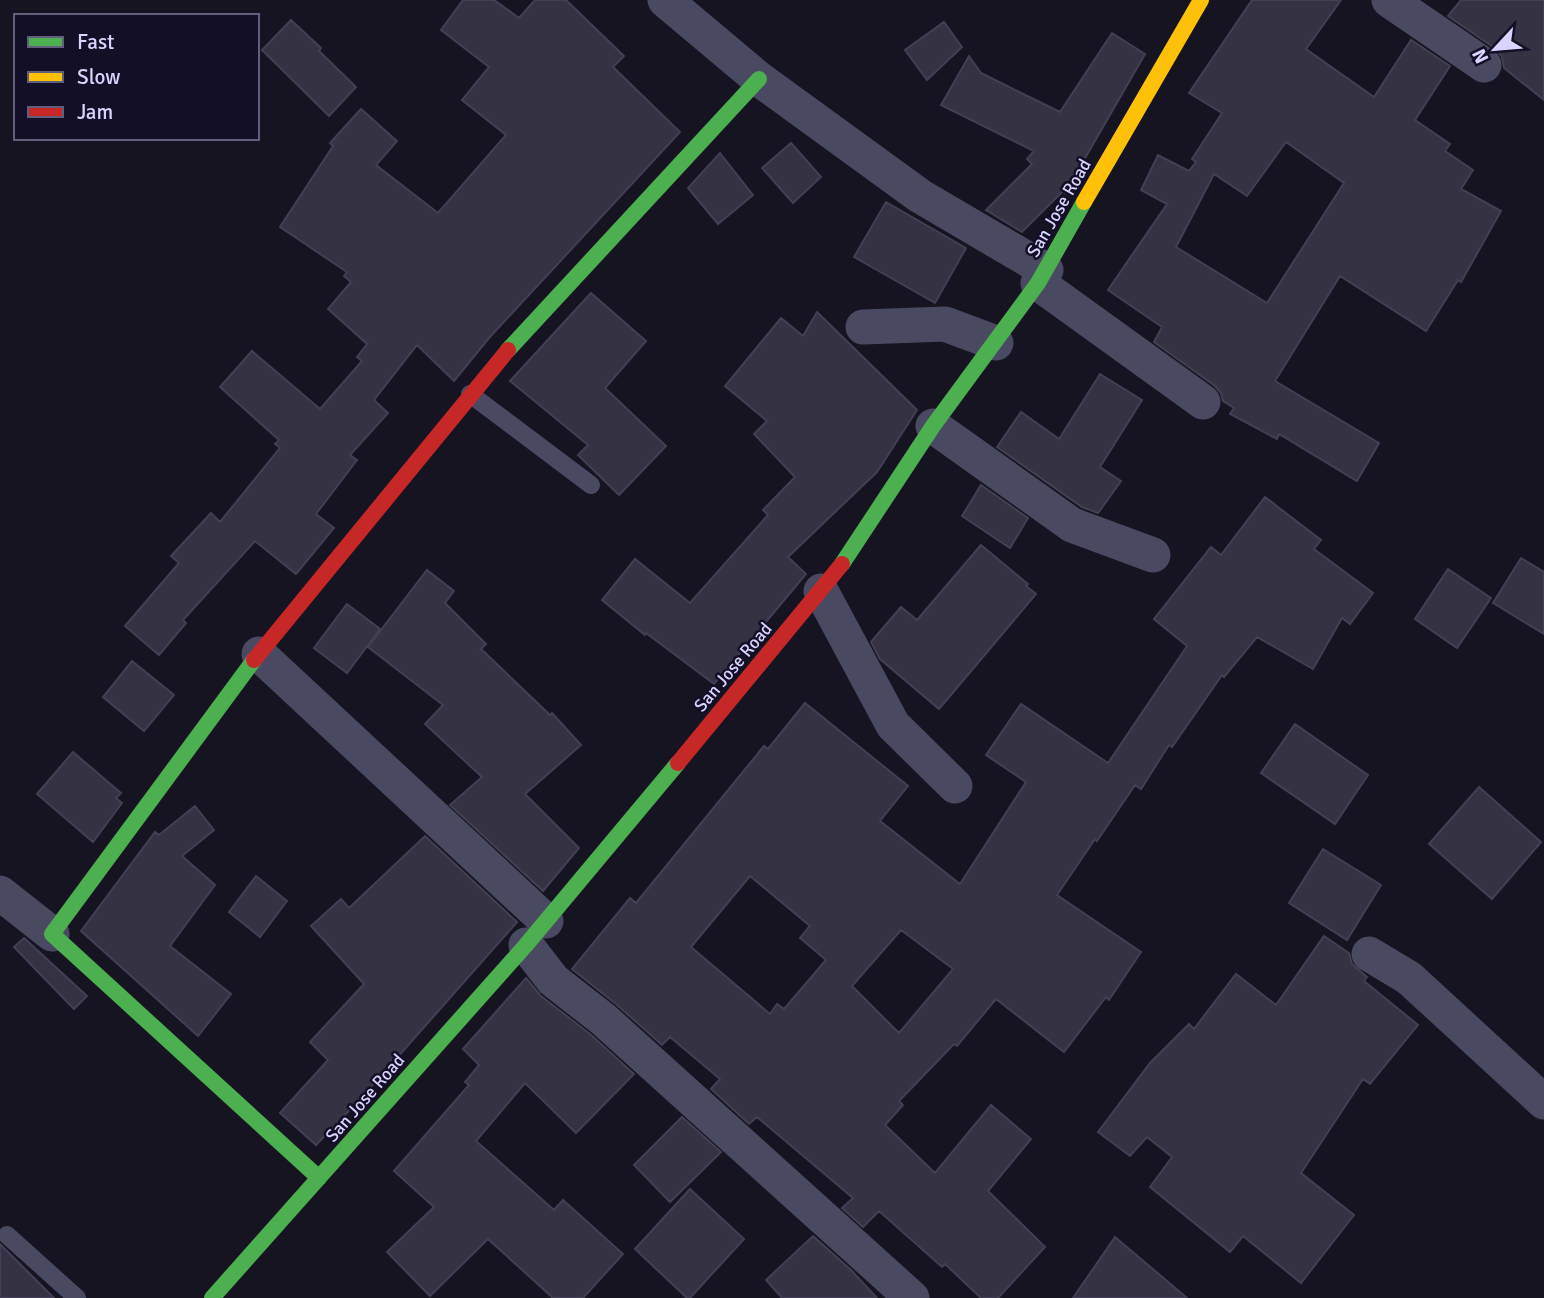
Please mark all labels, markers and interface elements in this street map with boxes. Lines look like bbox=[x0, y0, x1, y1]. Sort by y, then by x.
legend bbox=[14, 14, 259, 140]
north arrow bbox=[1460, 14, 1530, 84]
text: Fast bbox=[77, 29, 114, 55]
text: N bbox=[1467, 45, 1494, 67]
text: Slow bbox=[77, 64, 121, 90]
text: Jam bbox=[77, 99, 113, 125]
street label: San Jose Road bbox=[1022, 155, 1096, 261]
street label: San Jose Road bbox=[689, 618, 777, 716]
street label: San Jose Road bbox=[321, 1049, 409, 1147]

